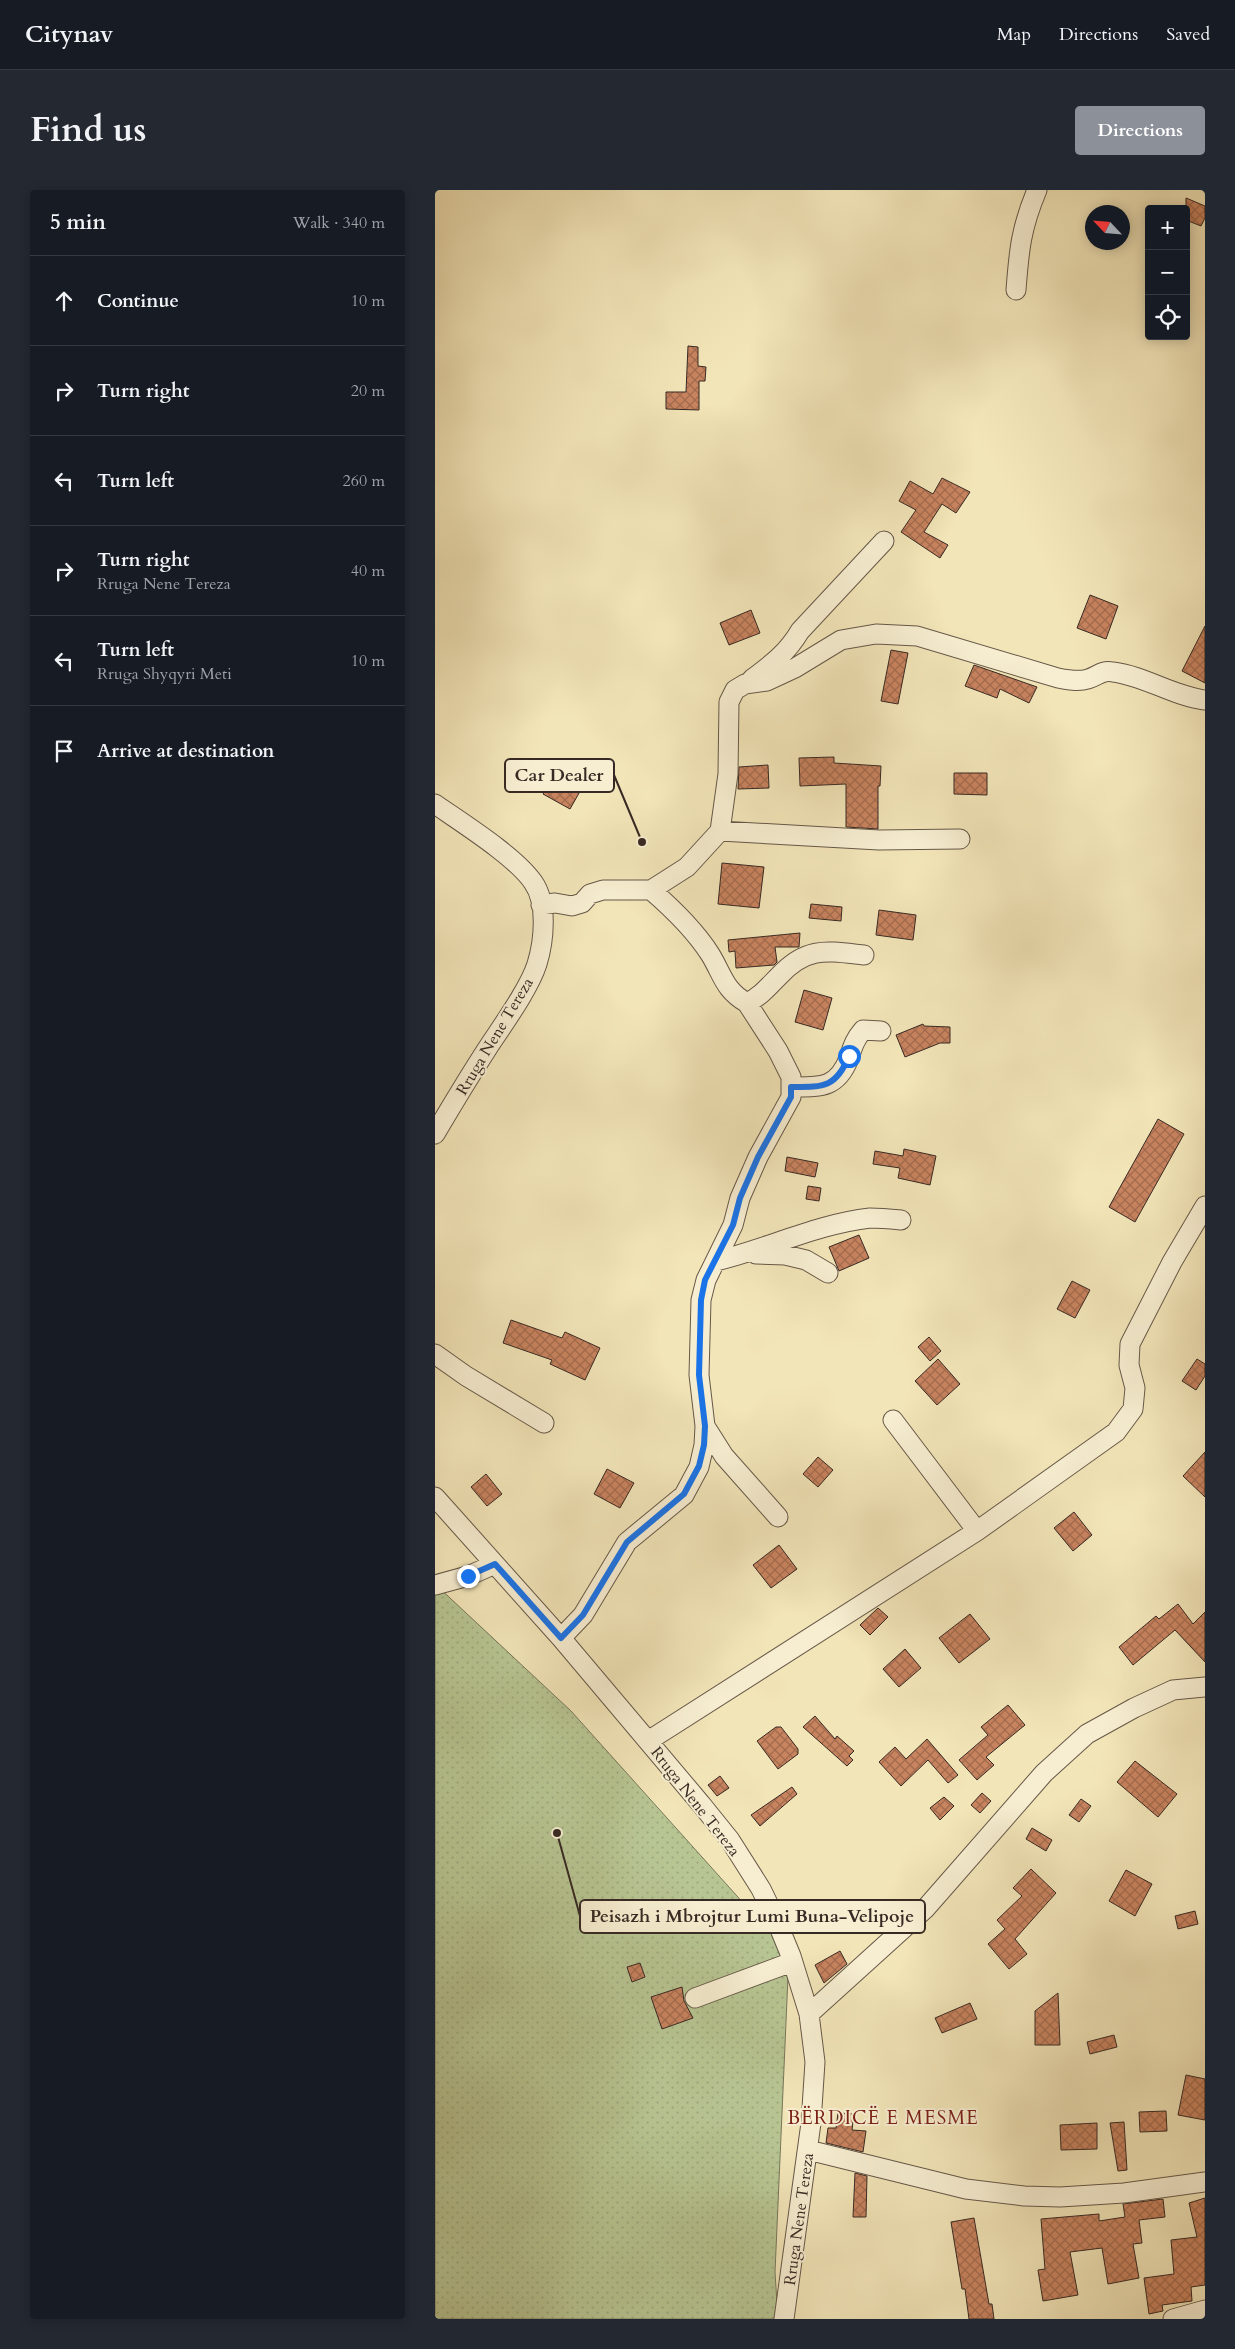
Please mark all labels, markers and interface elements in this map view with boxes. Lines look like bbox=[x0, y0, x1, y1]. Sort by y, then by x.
text: Citynav bbox=[25, 18, 113, 51]
text: Map bbox=[997, 22, 1031, 47]
text: Directions bbox=[1059, 22, 1138, 47]
text: Saved bbox=[1166, 22, 1210, 47]
text: Find us bbox=[30, 106, 146, 154]
button: Directions bbox=[1075, 106, 1205, 155]
north arrow bbox=[1085, 205, 1130, 250]
map controls bbox=[1145, 205, 1190, 340]
button: + bbox=[1145, 205, 1190, 250]
text: 5 min bbox=[50, 208, 106, 237]
text: Walk · 340 m bbox=[293, 212, 385, 234]
button: − bbox=[1145, 250, 1190, 295]
icon: ahead bbox=[50, 287, 78, 315]
text: Continue bbox=[97, 288, 179, 314]
text: 10 m bbox=[351, 290, 385, 312]
button: locate bbox=[1145, 295, 1190, 340]
icon: right bbox=[50, 377, 78, 405]
text: Turn right bbox=[97, 378, 189, 404]
text: 20 m bbox=[351, 380, 385, 402]
icon: left bbox=[50, 467, 78, 495]
text: Turn left bbox=[97, 468, 174, 494]
text: 260 m bbox=[343, 470, 385, 492]
text: Turn right bbox=[97, 547, 189, 573]
icon: right bbox=[50, 557, 78, 585]
text: 40 m bbox=[351, 560, 385, 582]
text: Rruga Nene Tereza bbox=[97, 573, 231, 595]
text: Turn left bbox=[97, 637, 174, 663]
icon: left bbox=[50, 647, 78, 675]
text: 10 m bbox=[351, 650, 385, 672]
text: Rruga Shyqyri Meti bbox=[97, 663, 232, 685]
icon: arrive bbox=[50, 737, 78, 765]
text: Arrive at destination bbox=[97, 738, 274, 764]
callout: Car Dealer bbox=[505, 759, 614, 792]
text: Car Dealer bbox=[515, 763, 604, 788]
street label: Rruga Nene Tereza bbox=[451, 974, 539, 1099]
route start bbox=[838, 1045, 861, 1068]
route end bbox=[457, 1565, 480, 1588]
street label: Rruga Nene Tereza bbox=[645, 1742, 745, 1861]
callout: Peisazh i Mbrojtur Lumi Buna-Velipoje bbox=[580, 1900, 925, 1933]
text: Peisazh i Mbrojtur Lumi Buna-Velipoje bbox=[590, 1904, 914, 1929]
district label: BËRDICË E MESME bbox=[787, 2105, 979, 2131]
street label: Rruga Nene Tereza bbox=[779, 2151, 819, 2287]

